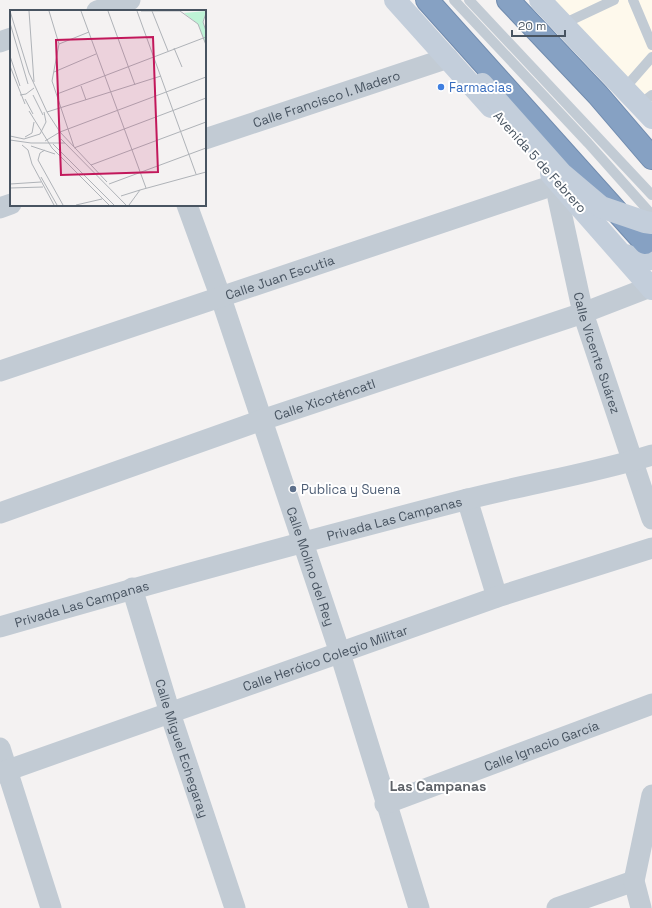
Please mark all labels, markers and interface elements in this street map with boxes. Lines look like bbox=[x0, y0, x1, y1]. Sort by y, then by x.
inset map bbox=[10, 10, 206, 206]
scale bar bbox=[512, 12, 565, 38]
text: 20 m bbox=[518, 18, 546, 34]
street label: Calle Francisco I. Madero bbox=[251, 66, 402, 131]
place label: Farmacias bbox=[449, 79, 512, 96]
marker: Farmacias bbox=[436, 82, 446, 92]
street label: Avenida 5 de Febrero bbox=[490, 108, 590, 216]
street label: Calle Juan Escutia bbox=[223, 251, 337, 303]
street label: Calle Vicente Suárez bbox=[570, 290, 625, 416]
street label: Calle Xicoténcatl bbox=[272, 374, 377, 424]
place label: Publica y Suena bbox=[301, 481, 401, 498]
marker: Publica y Suena bbox=[288, 484, 298, 494]
street label: Privada Las Campanas bbox=[325, 492, 464, 544]
street label: Calle Molino del Rey bbox=[283, 504, 339, 628]
street label: Privada Las Campanas bbox=[12, 576, 151, 631]
street label: Calle Heróico Colegio Militar bbox=[240, 621, 410, 695]
street label: Calle Miguel Echegaray bbox=[152, 677, 213, 820]
street label: Calle Ignacio García bbox=[481, 716, 602, 775]
district label: Las Campanas bbox=[390, 777, 486, 795]

